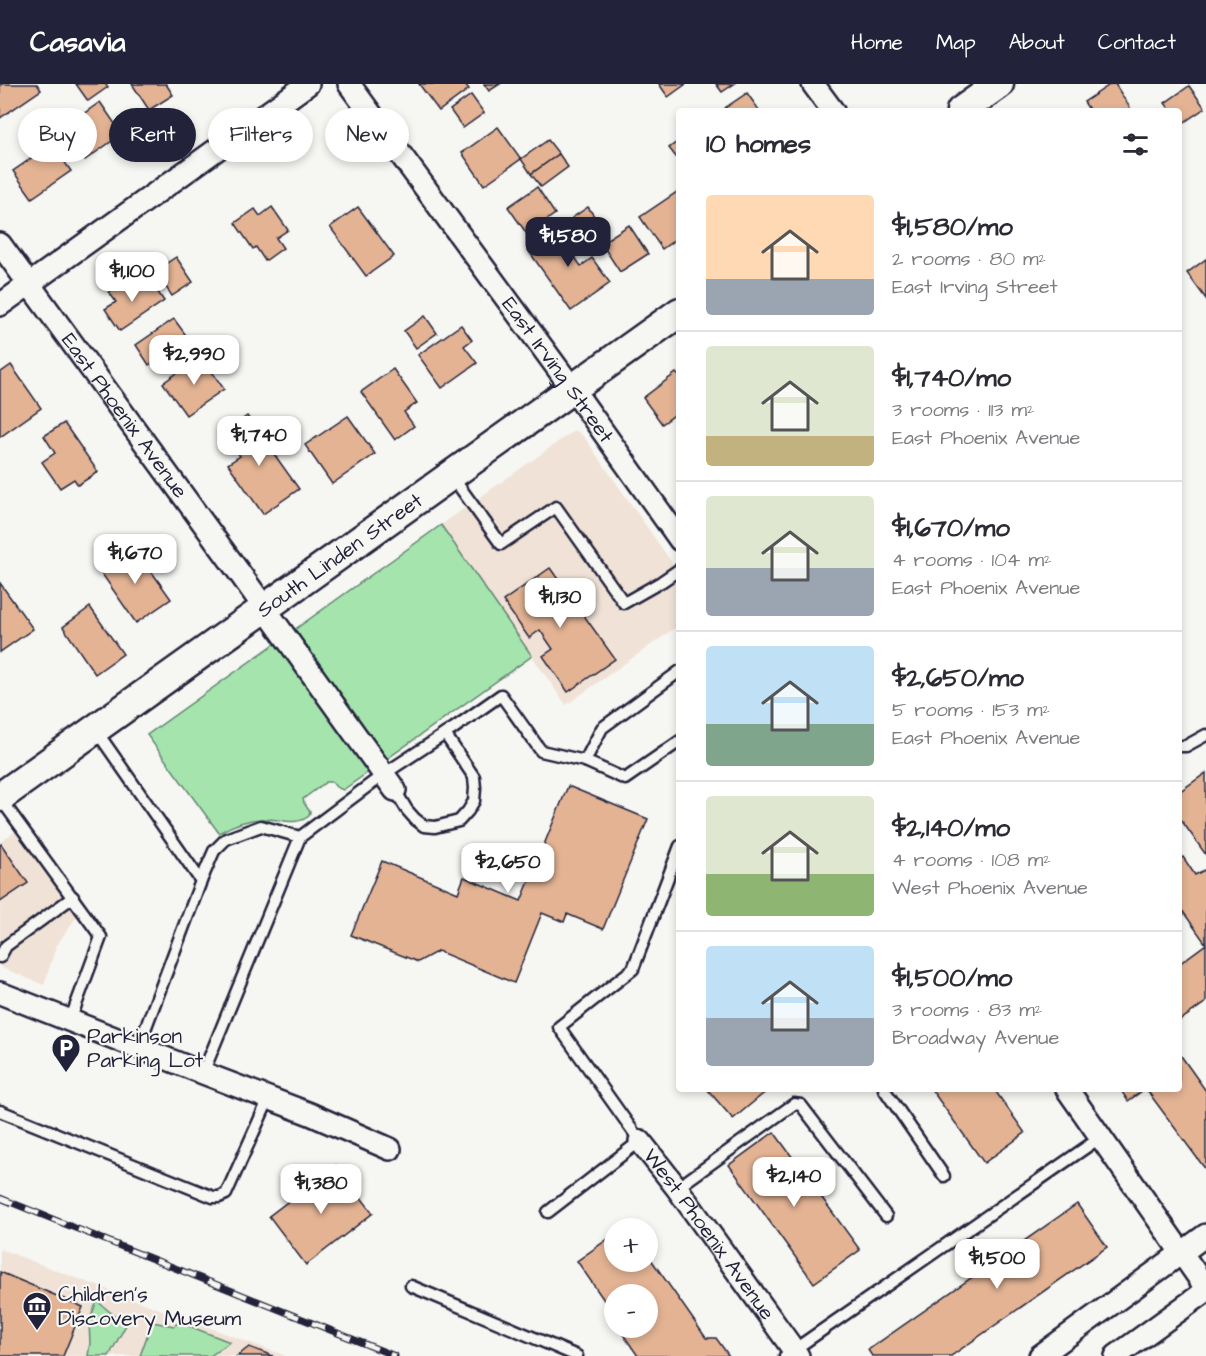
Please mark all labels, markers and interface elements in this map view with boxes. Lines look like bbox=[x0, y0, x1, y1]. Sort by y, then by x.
text: Casavia bbox=[30, 23, 125, 62]
text: Home bbox=[851, 28, 903, 57]
text: Map bbox=[936, 28, 976, 57]
text: About bbox=[1009, 28, 1065, 57]
text: Contact bbox=[1098, 28, 1176, 57]
chip: Buy bbox=[18, 108, 97, 162]
chip: Rent bbox=[109, 108, 196, 162]
chip: Filters bbox=[208, 108, 313, 162]
chip: New bbox=[325, 108, 409, 162]
text: 10 homes bbox=[706, 126, 811, 162]
icon: filters bbox=[1119, 128, 1152, 161]
text: $1,580/mo bbox=[892, 209, 1013, 245]
pin: $1,580 bbox=[519, 217, 617, 268]
icon: home bbox=[754, 219, 826, 291]
text: $1,580 bbox=[540, 222, 597, 250]
text: 2 rooms · 80 m² bbox=[892, 245, 1046, 273]
pin: $1,100 bbox=[83, 252, 181, 303]
text: $1,100 bbox=[109, 257, 155, 285]
text: East Irving Street bbox=[892, 273, 1058, 301]
street label: East Irving Street bbox=[495, 291, 621, 449]
street label: East Phoenix Avenue bbox=[55, 327, 195, 504]
pin: $2,990 bbox=[145, 335, 243, 386]
text: $2,990 bbox=[163, 340, 225, 368]
text: $1,740/mo bbox=[892, 360, 1011, 396]
icon: home bbox=[754, 370, 826, 442]
text: 3 rooms · 113 m² bbox=[892, 396, 1035, 424]
pin: $1,740 bbox=[210, 416, 308, 467]
text: $1,740 bbox=[231, 421, 287, 449]
text: East Phoenix Avenue bbox=[892, 424, 1080, 452]
street label: South Linden Street bbox=[251, 485, 429, 624]
text: $1,670/mo bbox=[892, 510, 1010, 546]
icon: home bbox=[754, 520, 826, 592]
pin: $1,670 bbox=[86, 534, 184, 585]
text: $1,670 bbox=[108, 539, 162, 567]
text: 4 rooms · 104 m² bbox=[892, 546, 1051, 574]
text: East Phoenix Avenue bbox=[892, 574, 1080, 602]
pin: $1,130 bbox=[511, 578, 609, 629]
text: $1,130 bbox=[539, 583, 581, 611]
text: $2,650/mo bbox=[892, 660, 1024, 696]
icon: home bbox=[754, 670, 826, 742]
text: 5 rooms · 153 m² bbox=[892, 696, 1050, 724]
text: East Phoenix Avenue bbox=[892, 724, 1080, 752]
text: $2,140/mo bbox=[892, 810, 1010, 846]
icon: home bbox=[754, 820, 826, 892]
pin: $2,650 bbox=[459, 843, 557, 894]
text: 4 rooms · 108 m² bbox=[892, 846, 1051, 874]
text: $2,650 bbox=[475, 848, 541, 876]
text: West Phoenix Avenue bbox=[892, 874, 1088, 902]
text: $1,500/mo bbox=[892, 960, 1012, 996]
icon: home bbox=[754, 970, 826, 1042]
text: 3 rooms · 83 m² bbox=[892, 996, 1042, 1024]
place label: Parkinson Parking Lot bbox=[87, 1022, 204, 1077]
text: Broadway Avenue bbox=[892, 1024, 1059, 1052]
parking icon: Parkinson Parking Lot bbox=[50, 1032, 82, 1074]
street label: West Phoenix Avenue bbox=[637, 1142, 782, 1326]
pin: $2,140 bbox=[745, 1157, 843, 1208]
text: $2,140 bbox=[767, 1162, 821, 1190]
pin: $1,380 bbox=[272, 1164, 370, 1215]
text: $1,380 bbox=[294, 1169, 348, 1197]
map controls bbox=[604, 1218, 658, 1338]
button: + bbox=[604, 1218, 658, 1272]
pin: $1,500 bbox=[948, 1239, 1046, 1290]
text: $1,500 bbox=[969, 1244, 1025, 1272]
place label: Children's Discovery Museum bbox=[58, 1280, 242, 1335]
button: − bbox=[604, 1284, 658, 1338]
museum icon: Children's Discovery Museum bbox=[21, 1290, 53, 1332]

